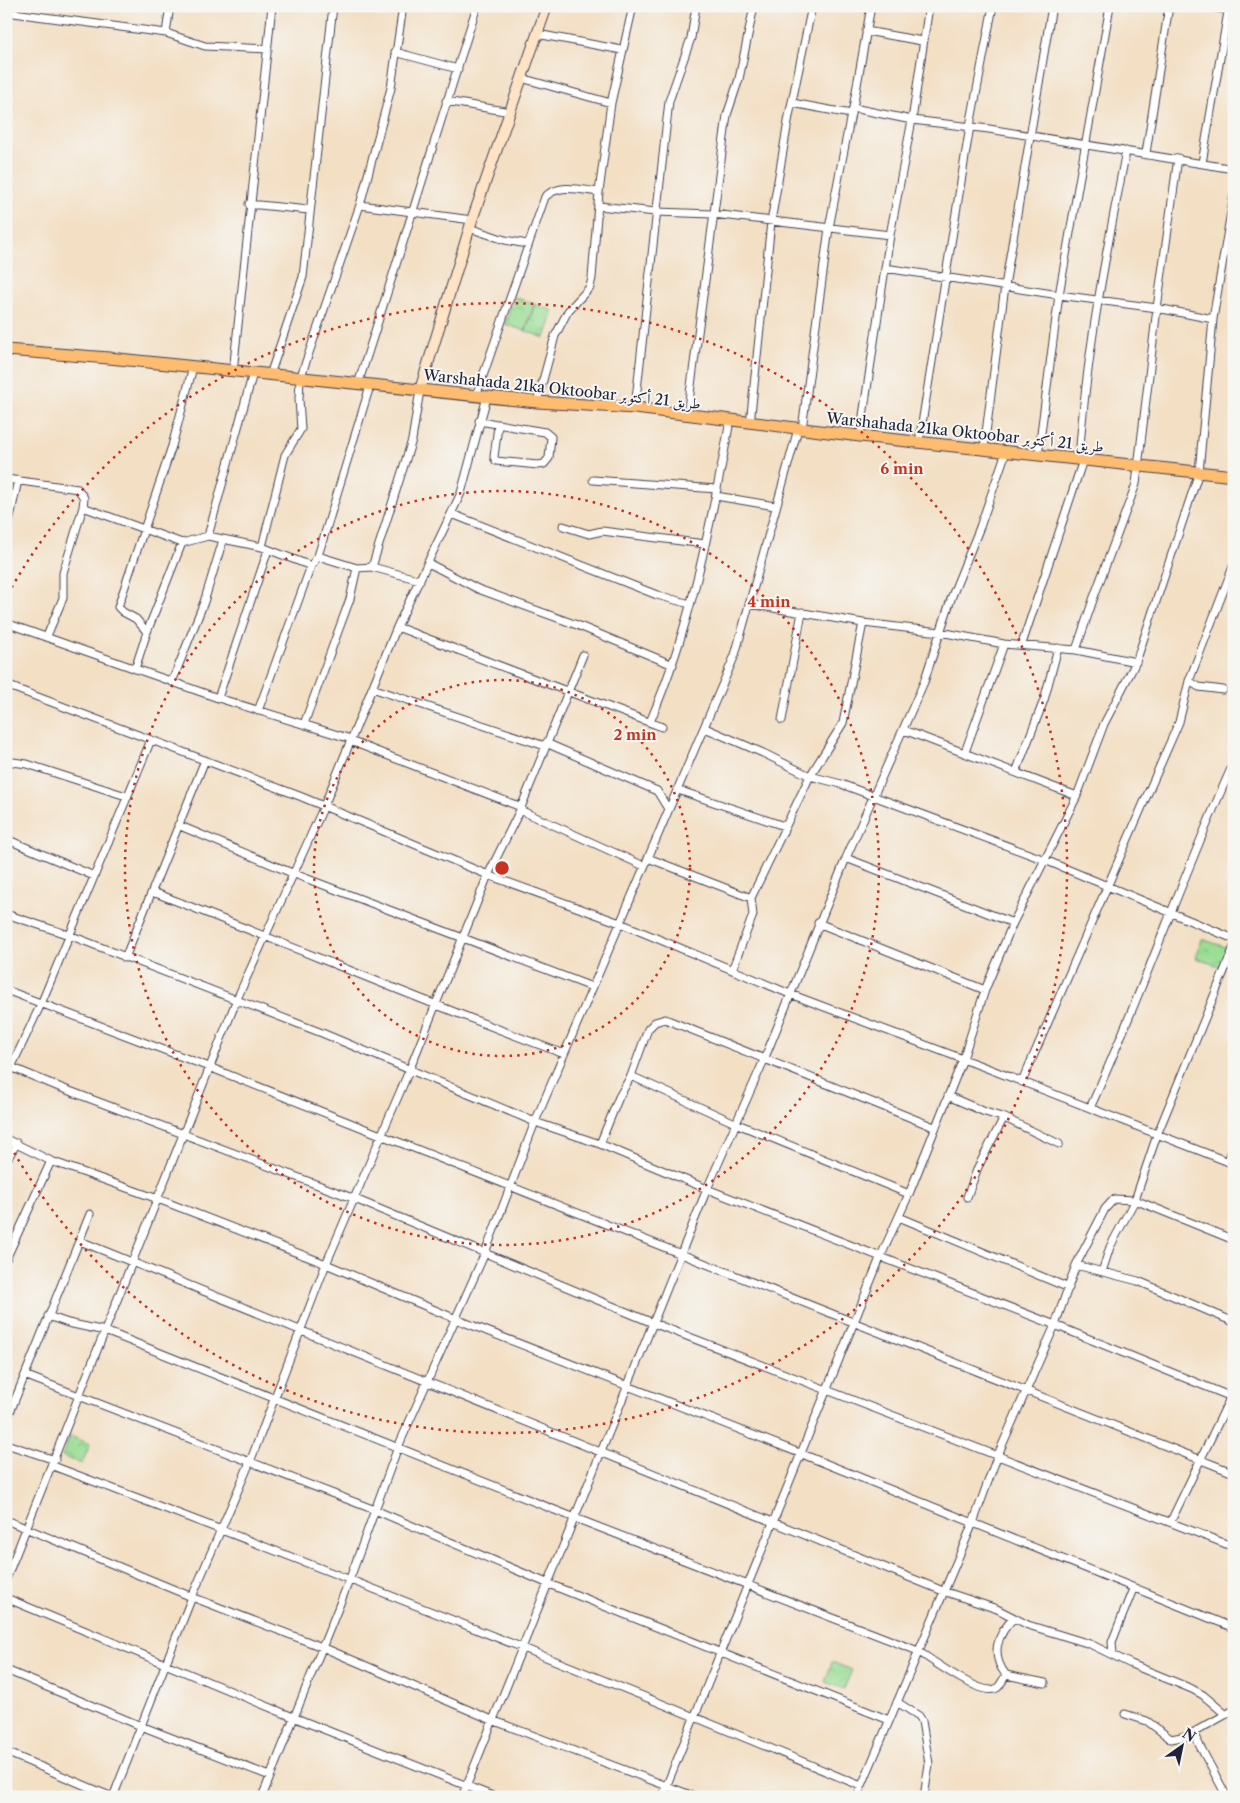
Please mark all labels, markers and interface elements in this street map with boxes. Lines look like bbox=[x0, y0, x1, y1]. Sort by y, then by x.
street label: Warshahada 21ka Oktoobar طريق 21 أكتوبر bbox=[421, 364, 702, 414]
street label: Warshahada 21ka Oktoobar طريق 21 أكتوبر bbox=[824, 407, 1105, 457]
text: 6 min bbox=[880, 459, 924, 478]
text: 4 min bbox=[747, 592, 791, 611]
text: 2 min bbox=[613, 725, 657, 744]
centre of rings bbox=[493, 859, 511, 877]
north arrow bbox=[1158, 1720, 1208, 1770]
text: N bbox=[1179, 1724, 1199, 1746]

